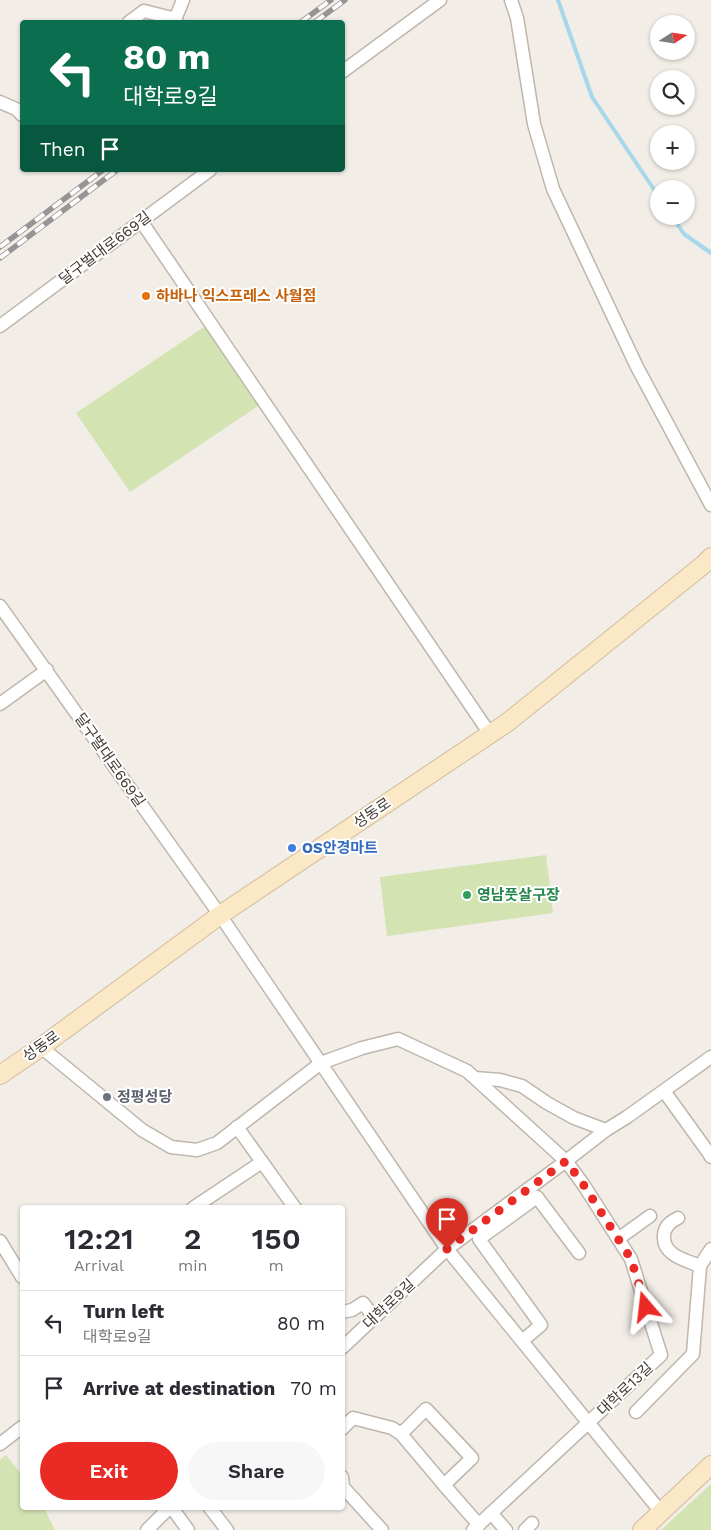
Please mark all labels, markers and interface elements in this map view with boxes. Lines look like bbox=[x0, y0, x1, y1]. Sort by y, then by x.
north arrow bbox=[650, 15, 695, 60]
map controls bbox=[650, 15, 695, 225]
text: 80 m bbox=[123, 36, 210, 78]
icon: left bbox=[40, 40, 105, 105]
button: search bbox=[650, 70, 695, 115]
text: 대학로9길 bbox=[123, 84, 218, 109]
button: + bbox=[650, 125, 695, 170]
icon: arrive bbox=[96, 135, 124, 163]
text: Then bbox=[40, 138, 86, 161]
button: − bbox=[650, 180, 695, 225]
street label: 달구벌대로669길 bbox=[56, 208, 154, 288]
place label: 하바나 익스프레스 사월점 bbox=[156, 287, 316, 305]
marker: 하바나 익스프레스 사월점 bbox=[140, 290, 152, 302]
street label: 달구벌대로669길 bbox=[71, 710, 149, 810]
street label: 성동로 bbox=[350, 794, 394, 832]
place label: OS안경마트 bbox=[302, 839, 378, 857]
marker: OS안경마트 bbox=[286, 842, 298, 854]
place label: 영남풋살구장 bbox=[477, 886, 560, 904]
marker: 영남풋살구장 bbox=[461, 889, 473, 901]
street label: 성동로 bbox=[19, 1027, 63, 1065]
place label: 정평성당 bbox=[117, 1088, 172, 1106]
marker: 정평성당 bbox=[101, 1091, 113, 1103]
pin bbox=[426, 1198, 468, 1249]
icon: arrive bbox=[433, 1205, 461, 1233]
text: 12:21 bbox=[64, 1221, 134, 1256]
text: 2 bbox=[184, 1221, 202, 1256]
text: 150 bbox=[252, 1221, 301, 1256]
text: Arrival bbox=[74, 1256, 124, 1275]
text: min bbox=[178, 1256, 207, 1275]
text: m bbox=[269, 1256, 284, 1275]
street label: 대학로9길 bbox=[359, 1275, 419, 1333]
position arrow bbox=[619, 1280, 671, 1332]
text: Turn left bbox=[83, 1300, 164, 1323]
icon: left bbox=[40, 1309, 68, 1337]
text: 80 m bbox=[277, 1312, 325, 1335]
text: 대학로9길 bbox=[83, 1327, 152, 1346]
street label: 대학로13길 bbox=[593, 1359, 657, 1419]
icon: arrive bbox=[40, 1374, 68, 1402]
text: Arrive at destination bbox=[83, 1377, 275, 1400]
text: 70 m bbox=[290, 1377, 337, 1400]
button: Exit bbox=[40, 1442, 178, 1500]
button: Share bbox=[188, 1442, 325, 1500]

